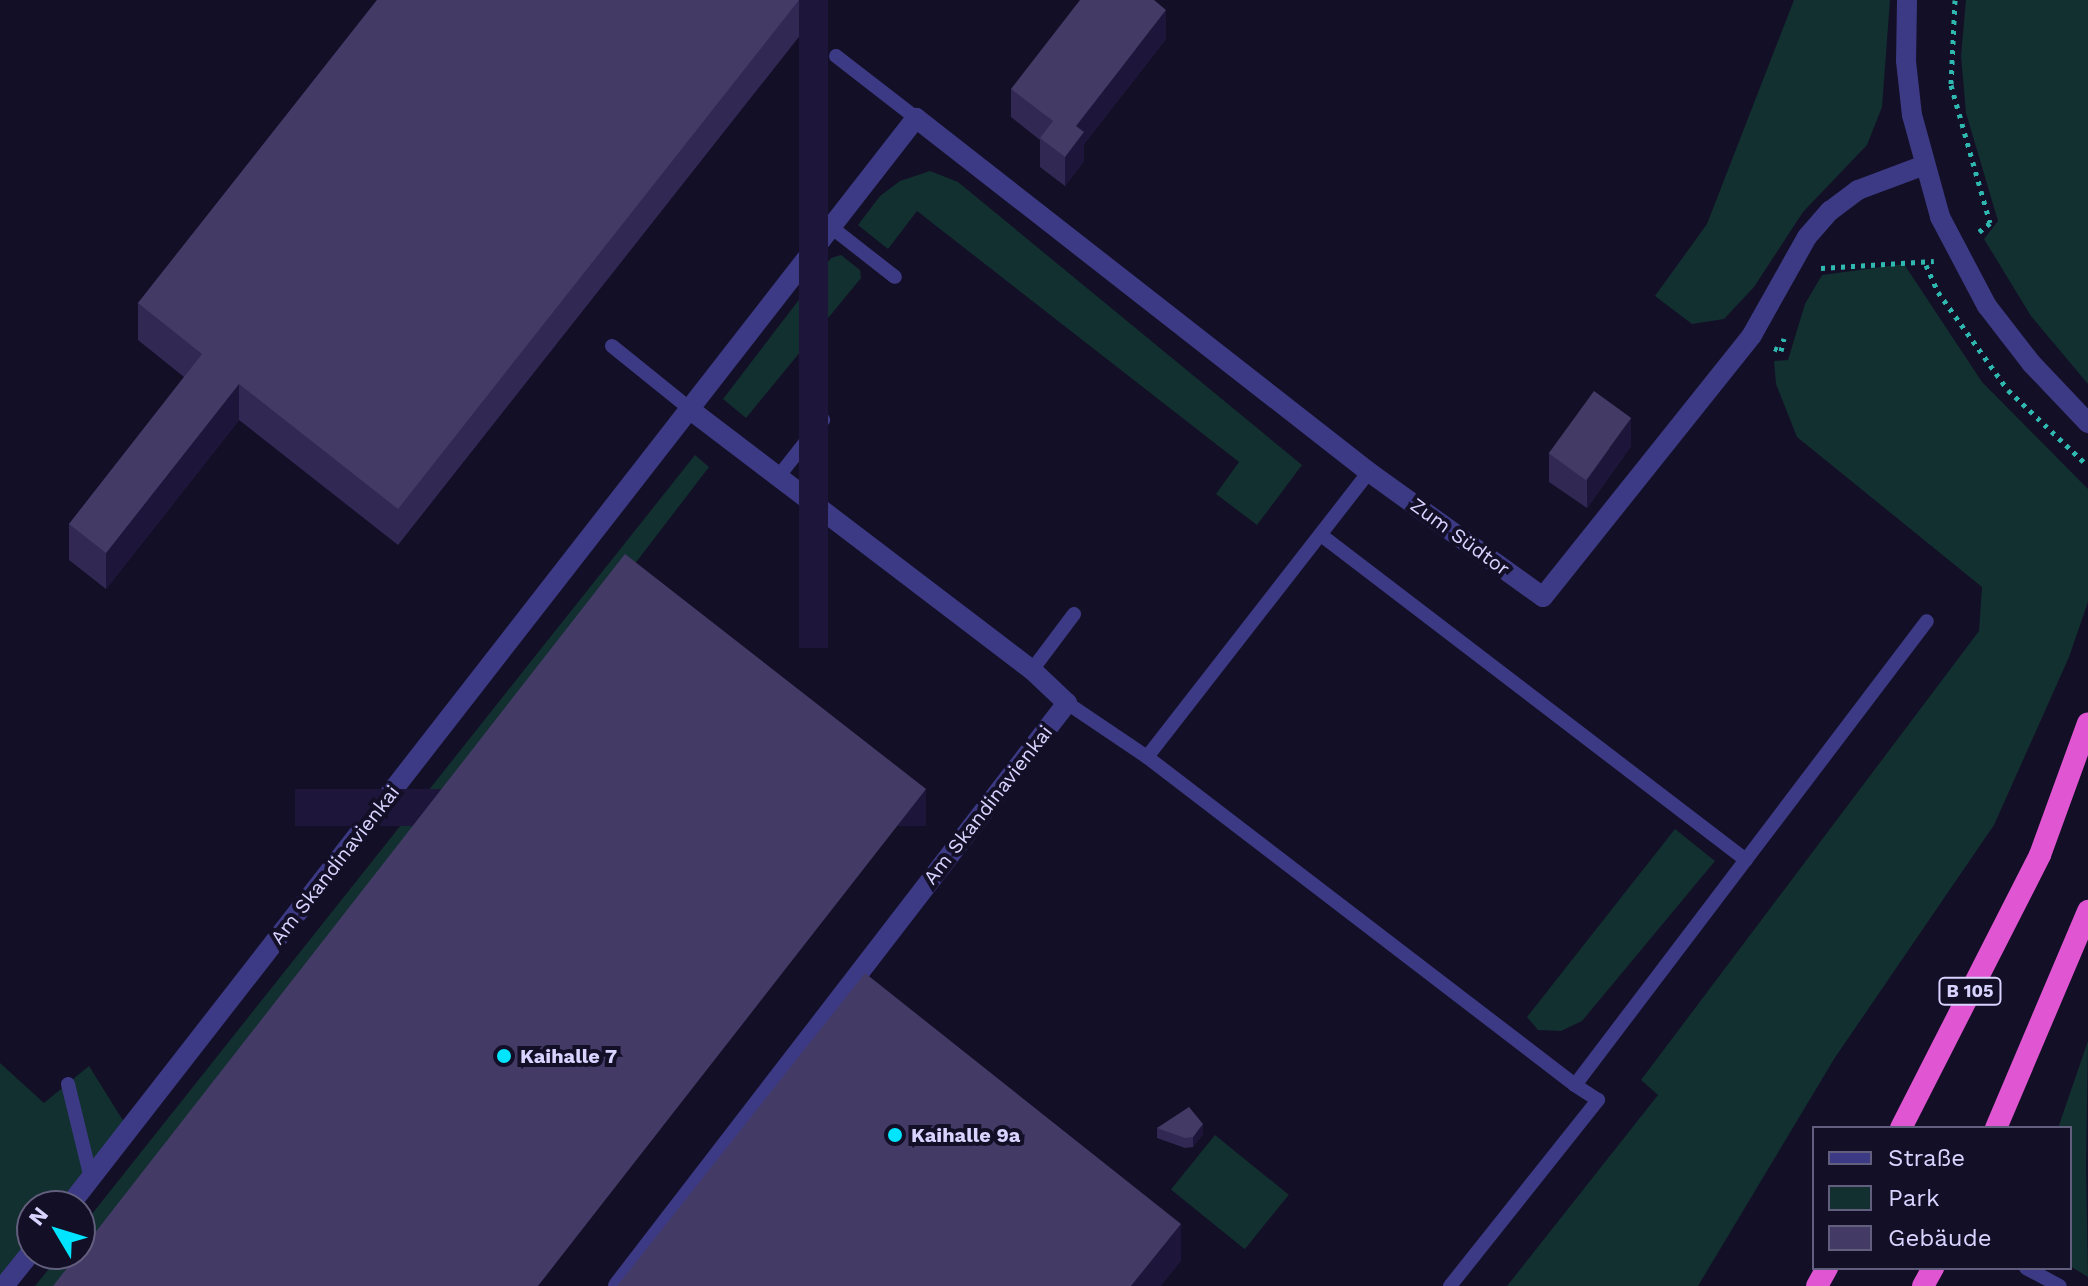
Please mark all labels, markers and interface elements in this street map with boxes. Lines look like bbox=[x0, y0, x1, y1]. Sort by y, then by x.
street label: Zum Südtor bbox=[1406, 493, 1514, 581]
street label: Am Skandinavienkai bbox=[918, 721, 1058, 889]
street label: Am Skandinavienkai bbox=[265, 781, 405, 949]
road number: B 105 bbox=[1938, 977, 2002, 1005]
place label: Kaihalle 7 bbox=[520, 1044, 618, 1068]
marker: Kaihalle 7 bbox=[495, 1047, 513, 1065]
place label: Kaihalle 9a bbox=[911, 1123, 1020, 1147]
marker: Kaihalle 9a bbox=[886, 1126, 904, 1144]
legend bbox=[1812, 1126, 2072, 1270]
text: Straße bbox=[1888, 1144, 1965, 1172]
text: Park bbox=[1888, 1184, 1940, 1212]
north arrow bbox=[16, 1190, 96, 1270]
text: N bbox=[23, 1202, 53, 1230]
text: Gebäude bbox=[1888, 1224, 1992, 1252]

